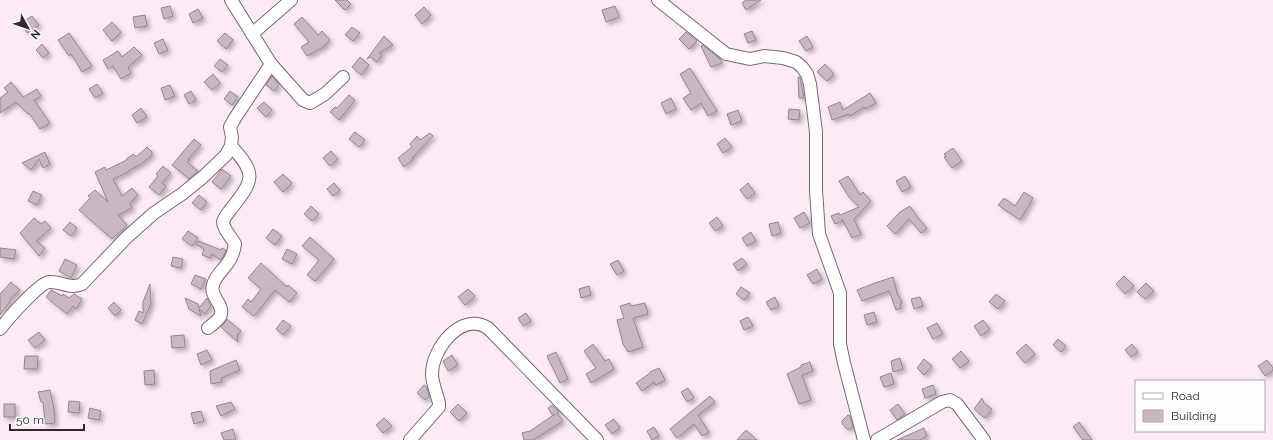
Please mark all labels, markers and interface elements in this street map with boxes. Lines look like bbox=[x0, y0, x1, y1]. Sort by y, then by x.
north arrow bbox=[8, 8, 48, 48]
text: N bbox=[28, 27, 43, 42]
legend bbox=[1135, 380, 1265, 432]
text: Road bbox=[1171, 389, 1200, 403]
scale bar bbox=[10, 406, 84, 432]
text: Building bbox=[1171, 409, 1217, 423]
text: 50 m bbox=[16, 413, 44, 427]

